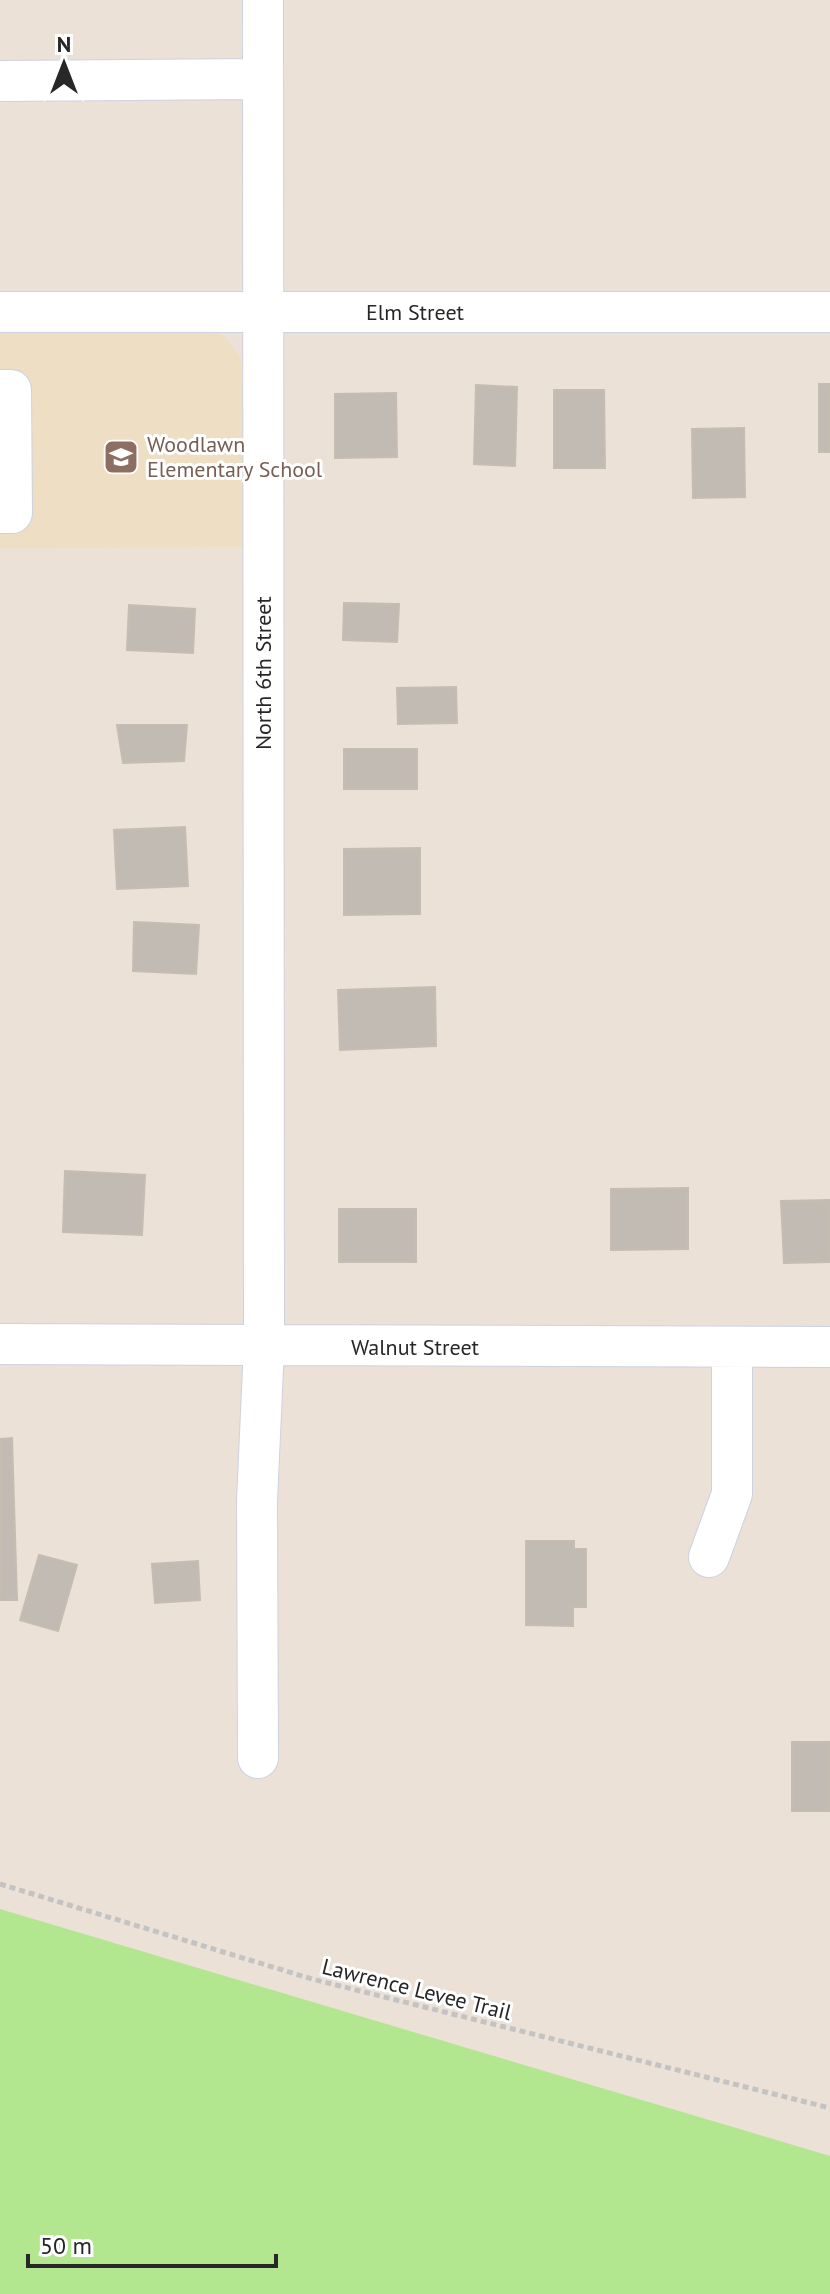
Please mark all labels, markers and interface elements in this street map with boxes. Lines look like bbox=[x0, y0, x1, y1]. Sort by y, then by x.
north arrow bbox=[24, 24, 104, 104]
text: N bbox=[57, 30, 71, 58]
street label: Elm Street bbox=[366, 298, 465, 326]
place label: Woodlawn Elementary School bbox=[147, 430, 323, 483]
school or university icon: Woodlawn Elementary School bbox=[102, 438, 140, 476]
street label: North 6th Street bbox=[249, 596, 277, 750]
street label: Walnut Street bbox=[351, 1333, 480, 1361]
street label: Lawrence Levee Trail bbox=[319, 1952, 515, 2026]
scale bar bbox=[28, 2218, 276, 2268]
text: 50 m bbox=[40, 2230, 92, 2261]

